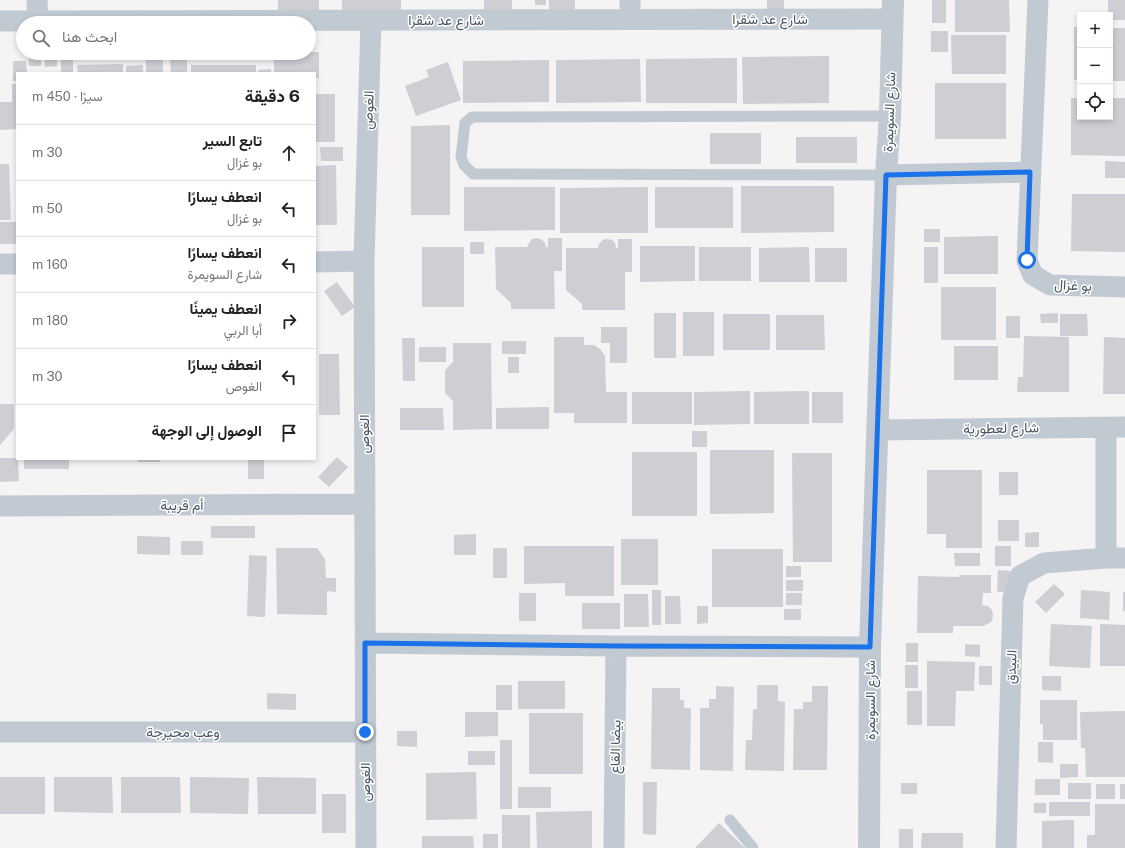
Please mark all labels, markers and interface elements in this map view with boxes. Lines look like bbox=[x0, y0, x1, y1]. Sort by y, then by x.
street label: شارع عد شقرا bbox=[732, 11, 808, 30]
street label: شارع عد شقرا bbox=[408, 12, 484, 31]
map controls bbox=[1077, 12, 1113, 120]
button: + bbox=[1077, 12, 1113, 48]
search box bbox=[16, 16, 316, 60]
icon: search bbox=[30, 27, 52, 49]
text: ابحث هنا bbox=[62, 28, 117, 45]
button: − bbox=[1077, 48, 1113, 84]
street label: شارع السويمرة bbox=[880, 72, 901, 152]
button: locate bbox=[1077, 84, 1113, 120]
text: 6 دقيقة bbox=[245, 86, 300, 106]
text: سيرًا · 450 m bbox=[32, 89, 103, 104]
street label: الغوص bbox=[359, 90, 378, 130]
text: تابع السير bbox=[203, 132, 262, 149]
icon: ahead bbox=[278, 142, 300, 164]
text: 30 m bbox=[32, 145, 62, 160]
text: بو غزال bbox=[227, 155, 262, 170]
text: انعطف يسارًا bbox=[188, 188, 262, 205]
icon: left bbox=[278, 198, 300, 220]
text: 50 m bbox=[32, 201, 63, 216]
text: بو غزال bbox=[227, 211, 262, 226]
text: انعطف يسارًا bbox=[188, 244, 262, 261]
route start bbox=[1018, 251, 1036, 269]
icon: left bbox=[278, 254, 300, 276]
text: 160 m bbox=[32, 257, 68, 272]
text: شارع السويمرة bbox=[188, 267, 262, 282]
street label: بو غزال bbox=[1054, 276, 1092, 296]
text: انعطف يمينًا bbox=[189, 300, 262, 317]
icon: right bbox=[278, 310, 300, 332]
text: 180 m bbox=[32, 313, 68, 328]
text: أبا الربي bbox=[224, 323, 262, 338]
text: انعطف يسارًا bbox=[188, 356, 262, 373]
icon: left bbox=[278, 366, 300, 388]
text: 30 m bbox=[32, 369, 62, 384]
text: الغوص bbox=[226, 379, 262, 394]
street label: الغوص bbox=[356, 415, 373, 454]
street label: شارع لعطورية bbox=[963, 419, 1039, 440]
text: الوصول إلى الوجهة bbox=[152, 422, 262, 439]
icon: arrive bbox=[278, 422, 300, 444]
street label: أم قريبة bbox=[160, 497, 204, 514]
street label: البيدق bbox=[1002, 650, 1021, 684]
street label: شارع السويمرة bbox=[862, 660, 881, 740]
street label: بيضا القاع bbox=[607, 720, 626, 774]
route end bbox=[356, 723, 374, 741]
street label: وعب محيرجة bbox=[146, 724, 220, 741]
street label: الغوص bbox=[357, 763, 374, 802]

